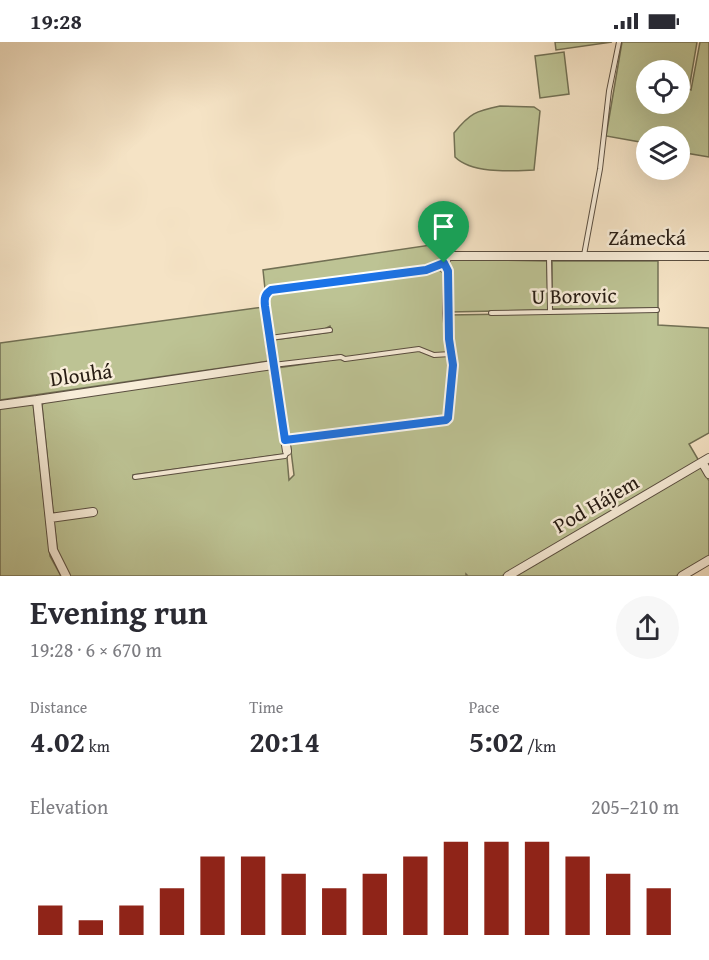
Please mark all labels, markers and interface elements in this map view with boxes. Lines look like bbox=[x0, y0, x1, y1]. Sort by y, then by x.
text: 19:28 bbox=[30, 5, 82, 37]
map controls bbox=[636, 60, 690, 180]
button: locate bbox=[636, 60, 690, 114]
button: layers bbox=[636, 126, 690, 180]
pin bbox=[418, 201, 469, 263]
icon: arrive bbox=[427, 210, 460, 243]
street label: Zámecká bbox=[608, 222, 686, 253]
street label: U Borovic bbox=[531, 279, 617, 312]
street label: Dlouhá bbox=[48, 355, 114, 394]
street label: Pod Hájem bbox=[547, 467, 644, 541]
text: Evening run bbox=[30, 588, 207, 636]
button: share bbox=[616, 596, 679, 659]
text: 19:28 · 6 × 670 m bbox=[30, 635, 162, 664]
text: Distance bbox=[30, 695, 87, 719]
text: Time bbox=[249, 695, 283, 719]
text: Pace bbox=[469, 695, 499, 719]
text: 4.02 bbox=[30, 719, 85, 763]
text: 20:14 bbox=[249, 719, 320, 763]
text: 5:02 bbox=[469, 719, 524, 763]
text: km bbox=[85, 734, 110, 758]
text: /km bbox=[524, 734, 556, 758]
text: Elevation bbox=[30, 792, 108, 821]
text: 205–210 m bbox=[591, 792, 679, 821]

